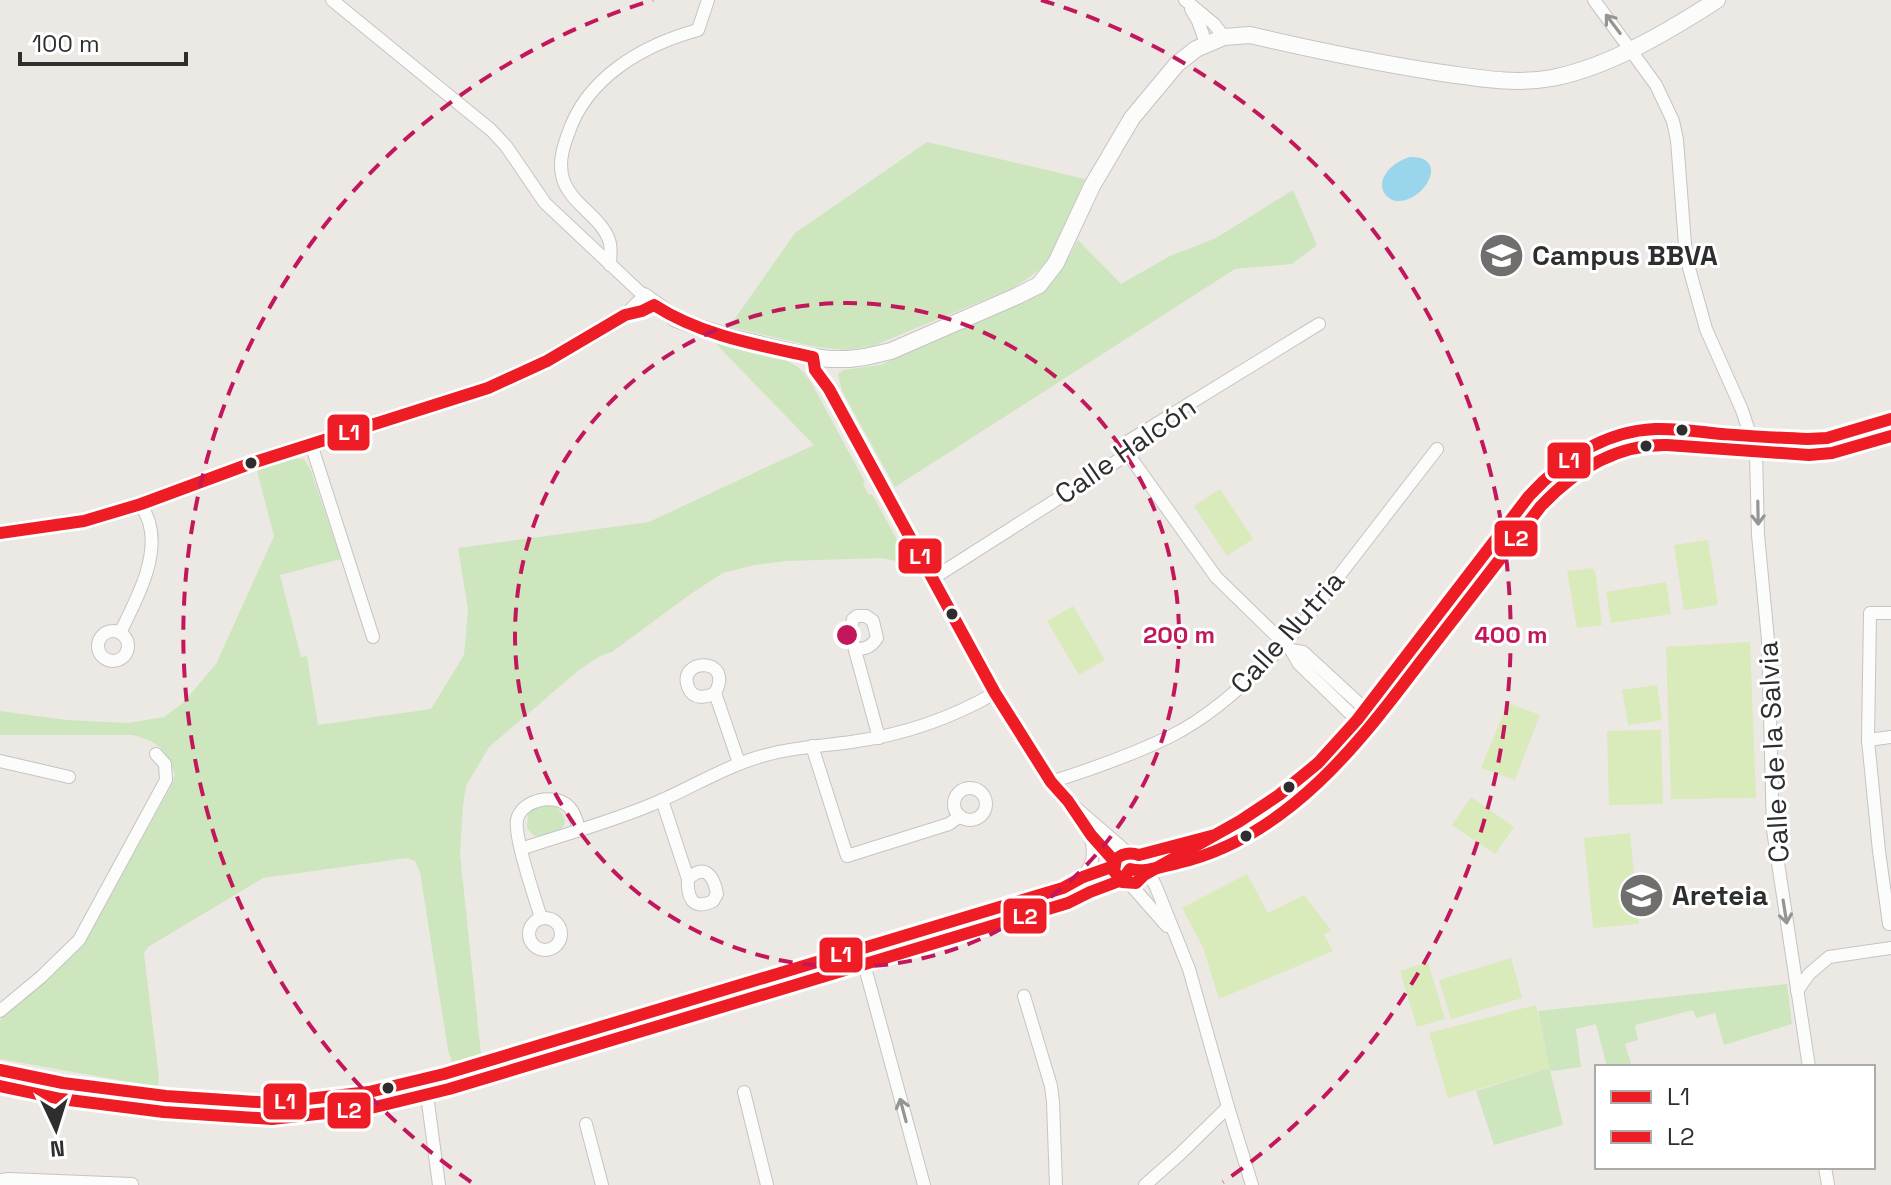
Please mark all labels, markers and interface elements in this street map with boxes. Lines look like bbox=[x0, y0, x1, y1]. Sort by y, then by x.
one-way arrow bbox=[1604, 14, 1621, 36]
scale bar bbox=[20, 16, 186, 66]
text: 100 m bbox=[32, 28, 100, 59]
school or university icon: Campus BBVA bbox=[1477, 231, 1525, 279]
place label: Campus BBVA bbox=[1532, 237, 1718, 273]
street label: Calle Halcón bbox=[1047, 388, 1203, 512]
line badge: L1 bbox=[326, 413, 371, 452]
text: L1 bbox=[338, 418, 360, 446]
unlabelled marker bbox=[1674, 422, 1690, 438]
unlabelled marker bbox=[1638, 438, 1654, 454]
line badge: L1 bbox=[1546, 441, 1592, 480]
text: L1 bbox=[1558, 446, 1580, 474]
unlabelled marker bbox=[243, 455, 259, 471]
one-way arrow bbox=[1750, 499, 1766, 526]
line badge: L2 bbox=[1493, 519, 1539, 558]
text: L2 bbox=[1504, 524, 1529, 552]
line badge: L1 bbox=[897, 537, 943, 575]
text: L1 bbox=[909, 542, 931, 570]
street label: Calle Nutria bbox=[1222, 563, 1352, 701]
unlabelled marker bbox=[944, 606, 960, 622]
text: 200 m bbox=[1143, 619, 1215, 650]
text: 400 m bbox=[1475, 619, 1547, 650]
centre of rings bbox=[833, 621, 861, 649]
street label: Calle de la Salvia bbox=[1749, 640, 1797, 864]
unlabelled marker bbox=[1281, 779, 1297, 795]
unlabelled marker bbox=[1238, 828, 1254, 844]
school or university icon: Areteia bbox=[1617, 871, 1665, 919]
place label: Areteia bbox=[1672, 877, 1768, 913]
line badge: L2 bbox=[1002, 897, 1048, 935]
one-way arrow bbox=[1778, 898, 1793, 924]
text: L2 bbox=[1013, 902, 1038, 930]
line badge: L1 bbox=[818, 936, 864, 974]
text: L1 bbox=[830, 940, 852, 968]
legend bbox=[1595, 1065, 1875, 1169]
unlabelled marker bbox=[380, 1080, 396, 1096]
text: L1 bbox=[1667, 1081, 1690, 1112]
line badge: L1 bbox=[262, 1082, 308, 1121]
text: L1 bbox=[274, 1087, 296, 1115]
north arrow bbox=[16, 1089, 96, 1169]
line badge: L2 bbox=[326, 1091, 372, 1130]
text: L2 bbox=[337, 1096, 362, 1124]
one-way arrow bbox=[895, 1097, 910, 1123]
text: L2 bbox=[1667, 1121, 1695, 1152]
text: N bbox=[49, 1134, 66, 1163]

